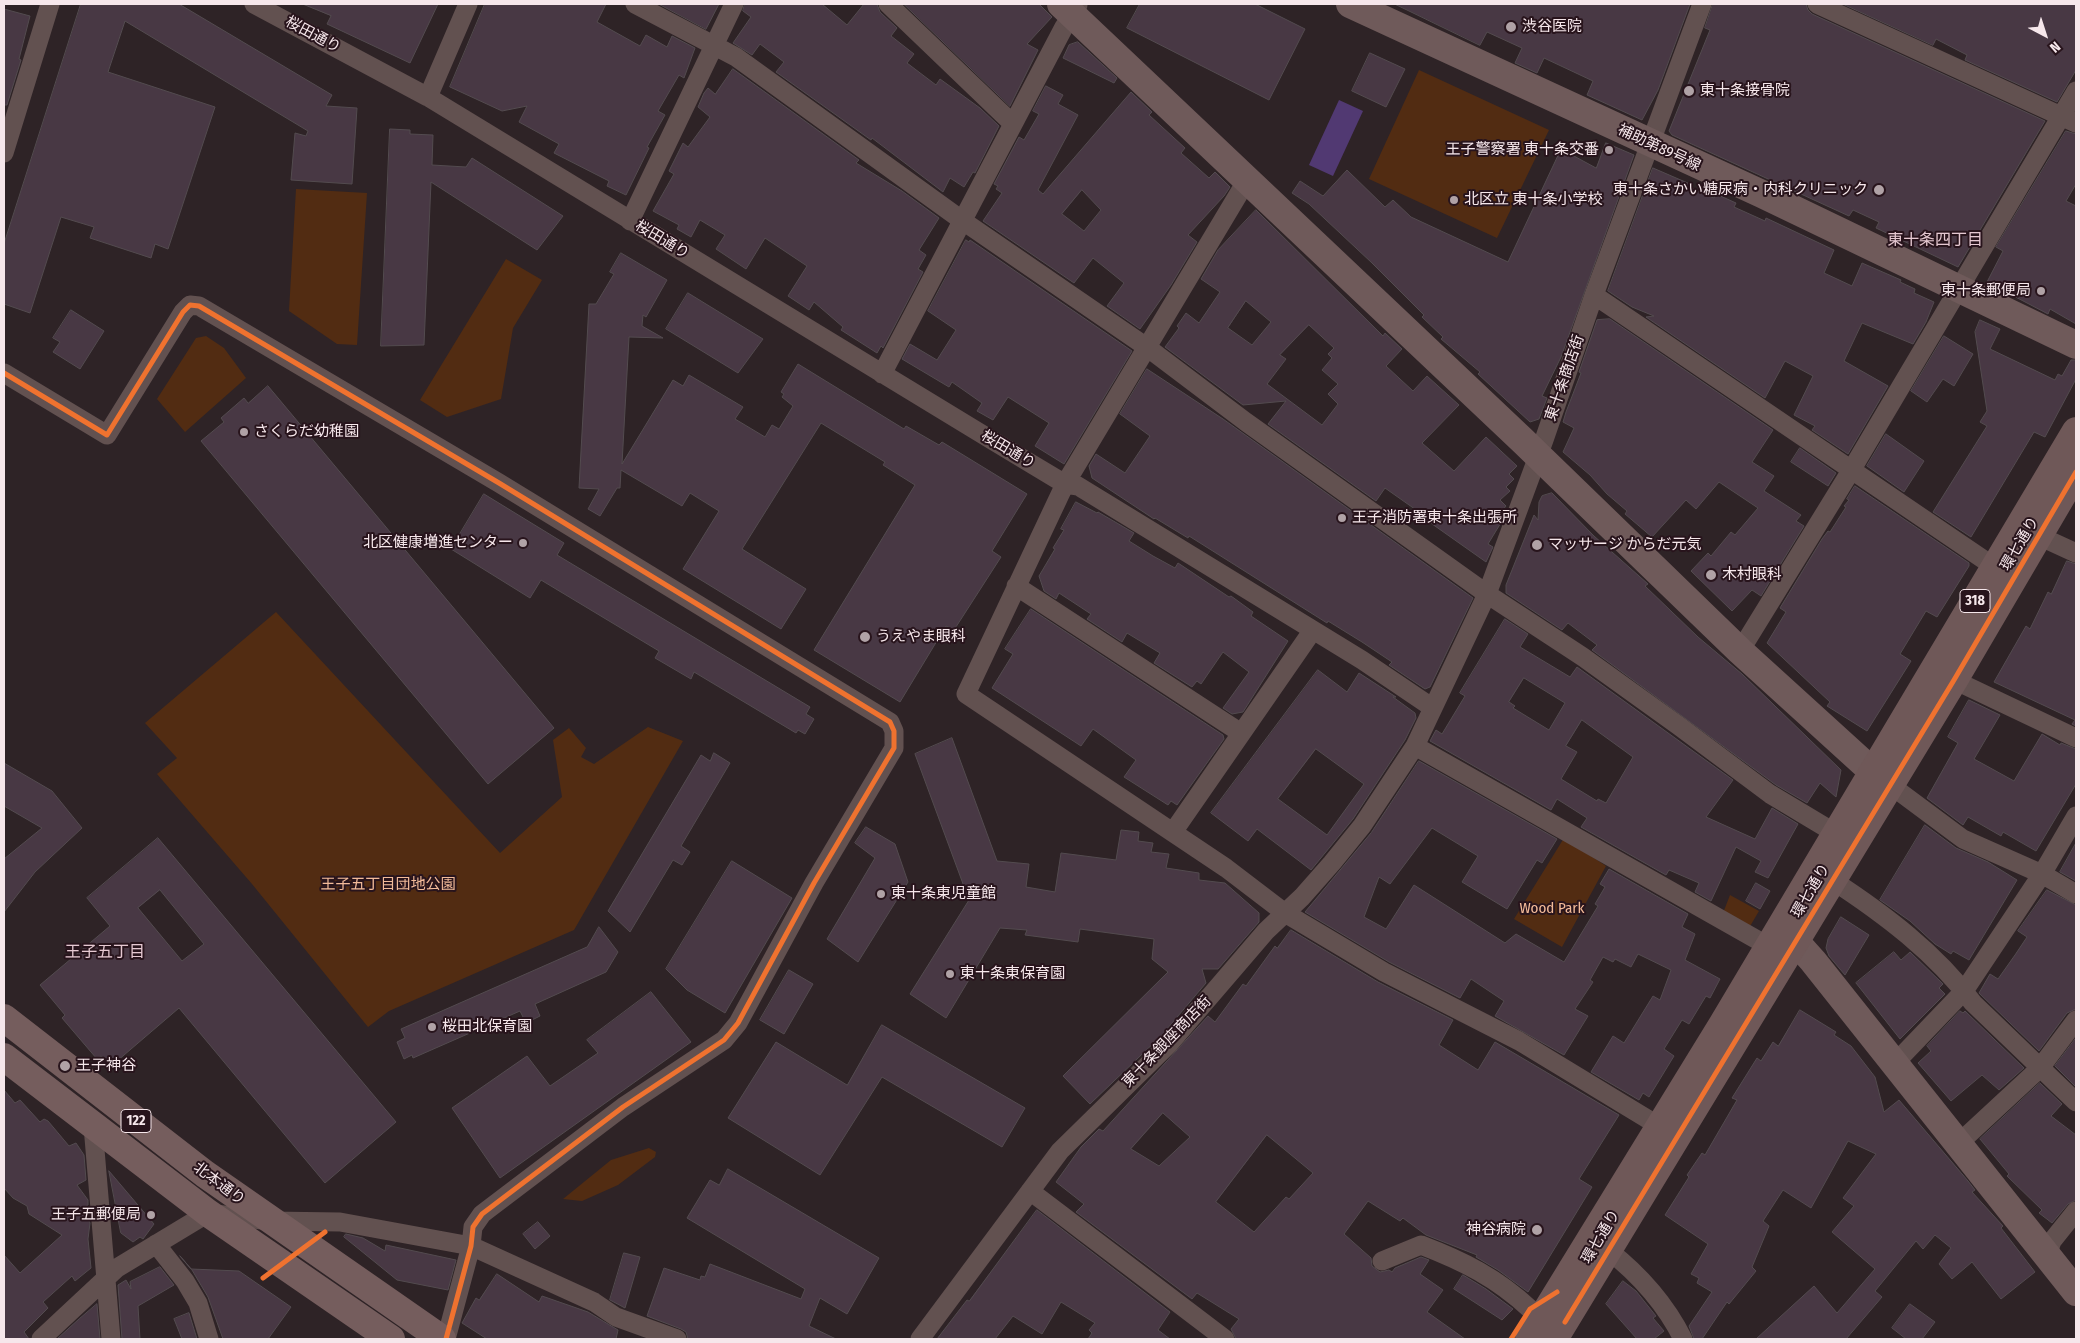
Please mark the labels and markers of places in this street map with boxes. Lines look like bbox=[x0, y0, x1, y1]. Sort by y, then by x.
place label: 渋谷医院 bbox=[1522, 18, 1582, 36]
marker: 渋谷医院 bbox=[1504, 20, 1518, 34]
place label: 東十条接骨院 bbox=[1700, 82, 1790, 100]
marker: 東十条接骨院 bbox=[1682, 84, 1696, 98]
place label: 王子警察署 東十条交番 bbox=[1445, 141, 1599, 159]
marker: 王子警察署 東十条交番 bbox=[1603, 144, 1615, 156]
place label: 東十条さかい糖尿病・内科クリニック bbox=[1613, 181, 1868, 199]
marker: 東十条さかい糖尿病・内科クリニック bbox=[1872, 183, 1886, 197]
place label: 北区立 東十条小学校 bbox=[1464, 191, 1603, 209]
marker: 北区立 東十条小学校 bbox=[1448, 194, 1460, 206]
place label: 東十条郵便局 bbox=[1941, 282, 2031, 300]
marker: 東十条郵便局 bbox=[2035, 285, 2047, 297]
place label: さくらだ幼稚園 bbox=[254, 423, 359, 441]
marker: さくらだ幼稚園 bbox=[238, 426, 250, 438]
place label: 王子消防署東十条出張所 bbox=[1352, 509, 1517, 527]
marker: 王子消防署東十条出張所 bbox=[1336, 512, 1348, 524]
place label: 北区健康増進センター bbox=[363, 534, 513, 552]
place label: マッサージ からだ元気 bbox=[1548, 536, 1702, 554]
marker: 北区健康増進センター bbox=[517, 537, 529, 549]
marker: マッサージ からだ元気 bbox=[1530, 538, 1544, 552]
place label: 木村眼科 bbox=[1722, 566, 1782, 584]
marker: 木村眼科 bbox=[1704, 568, 1718, 582]
place label: うえやま眼科 bbox=[876, 628, 966, 646]
marker: うえやま眼科 bbox=[858, 630, 872, 644]
place label: 東十条東児童館 bbox=[891, 885, 996, 903]
marker: 東十条東児童館 bbox=[875, 888, 887, 900]
place label: 東十条東保育園 bbox=[960, 965, 1065, 983]
marker: 東十条東保育園 bbox=[944, 968, 956, 980]
place label: 桜田北保育園 bbox=[442, 1018, 532, 1036]
marker: 桜田北保育園 bbox=[426, 1021, 438, 1033]
place label: 王子神谷 bbox=[76, 1057, 136, 1075]
marker: 王子神谷 bbox=[58, 1059, 72, 1073]
place label: 王子五郵便局 bbox=[51, 1206, 141, 1224]
marker: 王子五郵便局 bbox=[145, 1209, 157, 1221]
place label: 神谷病院 bbox=[1466, 1221, 1526, 1239]
marker: 神谷病院 bbox=[1530, 1223, 1544, 1237]

